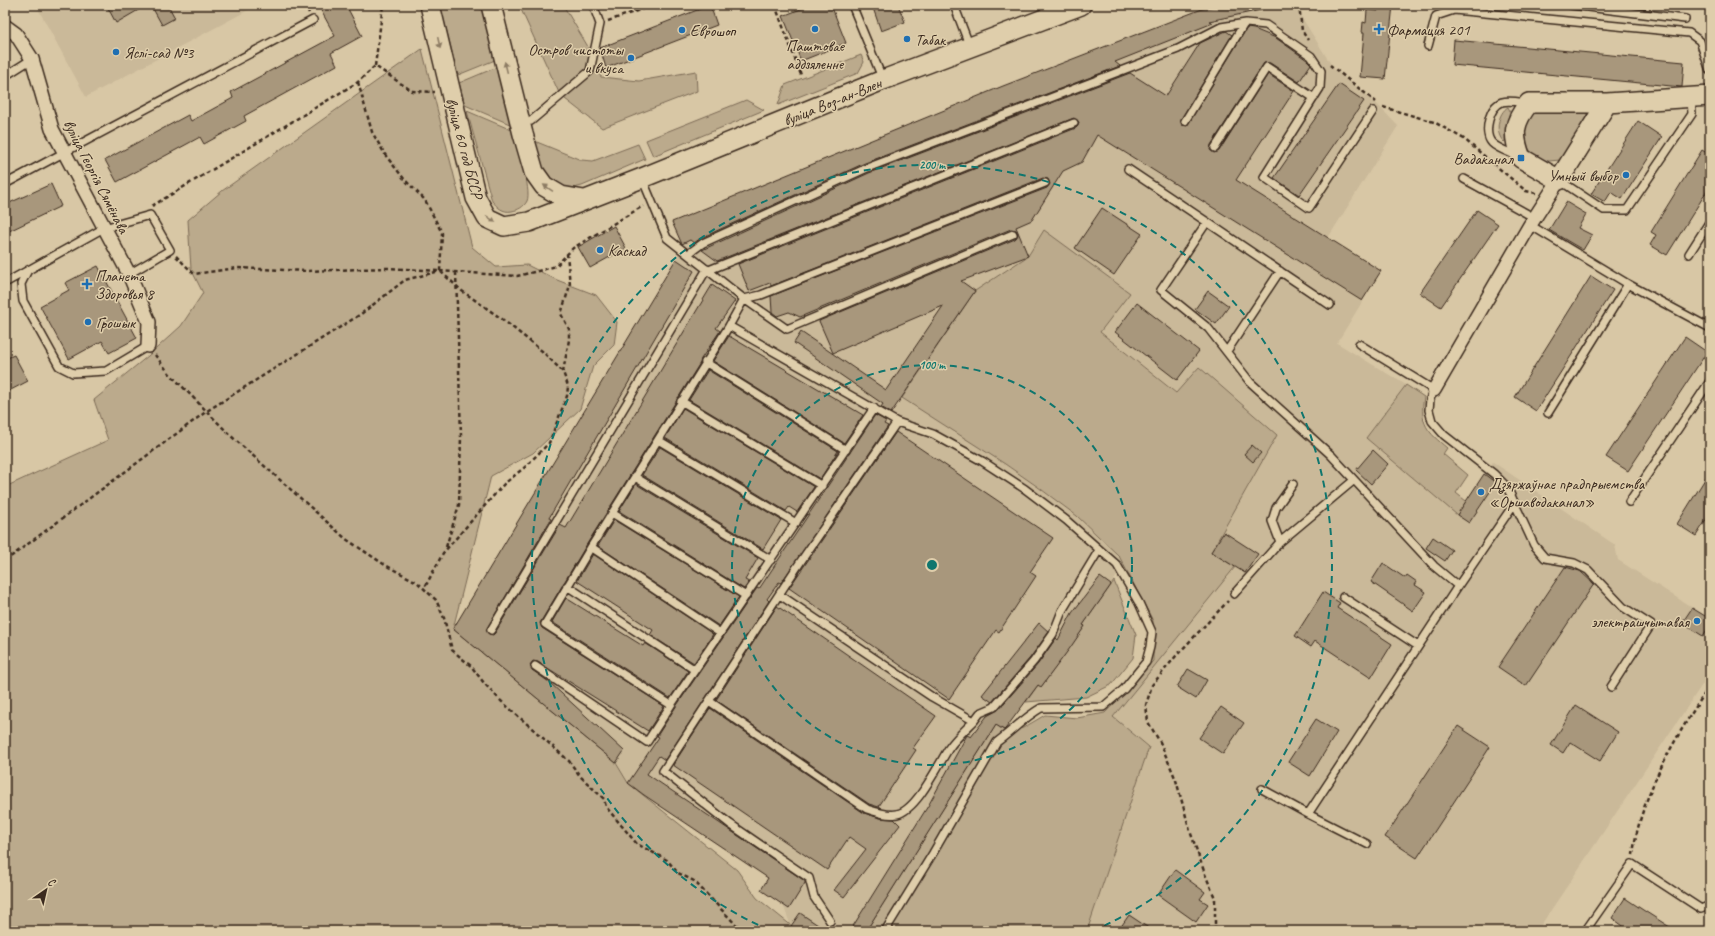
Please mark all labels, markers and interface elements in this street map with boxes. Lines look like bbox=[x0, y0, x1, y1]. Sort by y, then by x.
place label: Фармация 201 bbox=[1387, 20, 1470, 40]
place label: Еврошоп bbox=[690, 21, 736, 41]
marker: Паштовае аддзяленне bbox=[810, 24, 820, 34]
marker: Фармация 201 bbox=[1374, 24, 1384, 34]
marker: Еврошоп bbox=[677, 25, 687, 35]
place label: Табак bbox=[915, 30, 946, 50]
marker: Табак bbox=[902, 34, 912, 44]
place label: Паштовае аддзяленне bbox=[786, 36, 846, 74]
one-way arrow bbox=[436, 37, 442, 49]
place label: Остров чистоты и вкуса bbox=[528, 40, 625, 78]
place label: Яслі-сад №3 bbox=[124, 43, 195, 63]
marker: Яслі-сад №3 bbox=[111, 47, 121, 57]
marker: Остров чистоты и вкуса bbox=[626, 53, 636, 63]
one-way arrow bbox=[503, 61, 509, 73]
street label: вуліца Воз-ан-Влен bbox=[780, 73, 886, 131]
street label: вуліца 60 год БССР bbox=[441, 96, 488, 203]
street label: вуліца Георгія Сямёнава bbox=[59, 116, 134, 238]
place label: Вадаканал bbox=[1454, 149, 1514, 169]
marker: Вадаканал bbox=[1516, 153, 1526, 163]
text: 200 m bbox=[919, 157, 946, 173]
place label: Умный выбор bbox=[1548, 166, 1619, 186]
marker: Умный выбор bbox=[1621, 170, 1631, 180]
one-way arrow bbox=[543, 184, 553, 192]
one-way arrow bbox=[486, 215, 496, 223]
place label: Каскад bbox=[608, 241, 647, 261]
marker: Каскад bbox=[595, 245, 605, 255]
place label: Планета Здоровья 8 bbox=[95, 266, 155, 304]
marker: Планета Здоровья 8 bbox=[82, 279, 92, 289]
place label: Грошык bbox=[96, 313, 137, 333]
marker: Грошык bbox=[83, 317, 93, 327]
text: 100 m bbox=[919, 357, 946, 373]
place label: Дзяржаўнае прадпрыемства «Оршаводаканал» bbox=[1489, 474, 1646, 512]
marker: Дзяржаўнае прадпрыемства «Оршаводаканал» bbox=[1476, 487, 1486, 497]
centre of rings bbox=[925, 558, 939, 572]
place label: электрашчытавая bbox=[1592, 612, 1690, 632]
marker: электрашчытавая bbox=[1692, 616, 1702, 626]
north arrow bbox=[26, 870, 66, 910]
text: С bbox=[45, 874, 59, 890]

